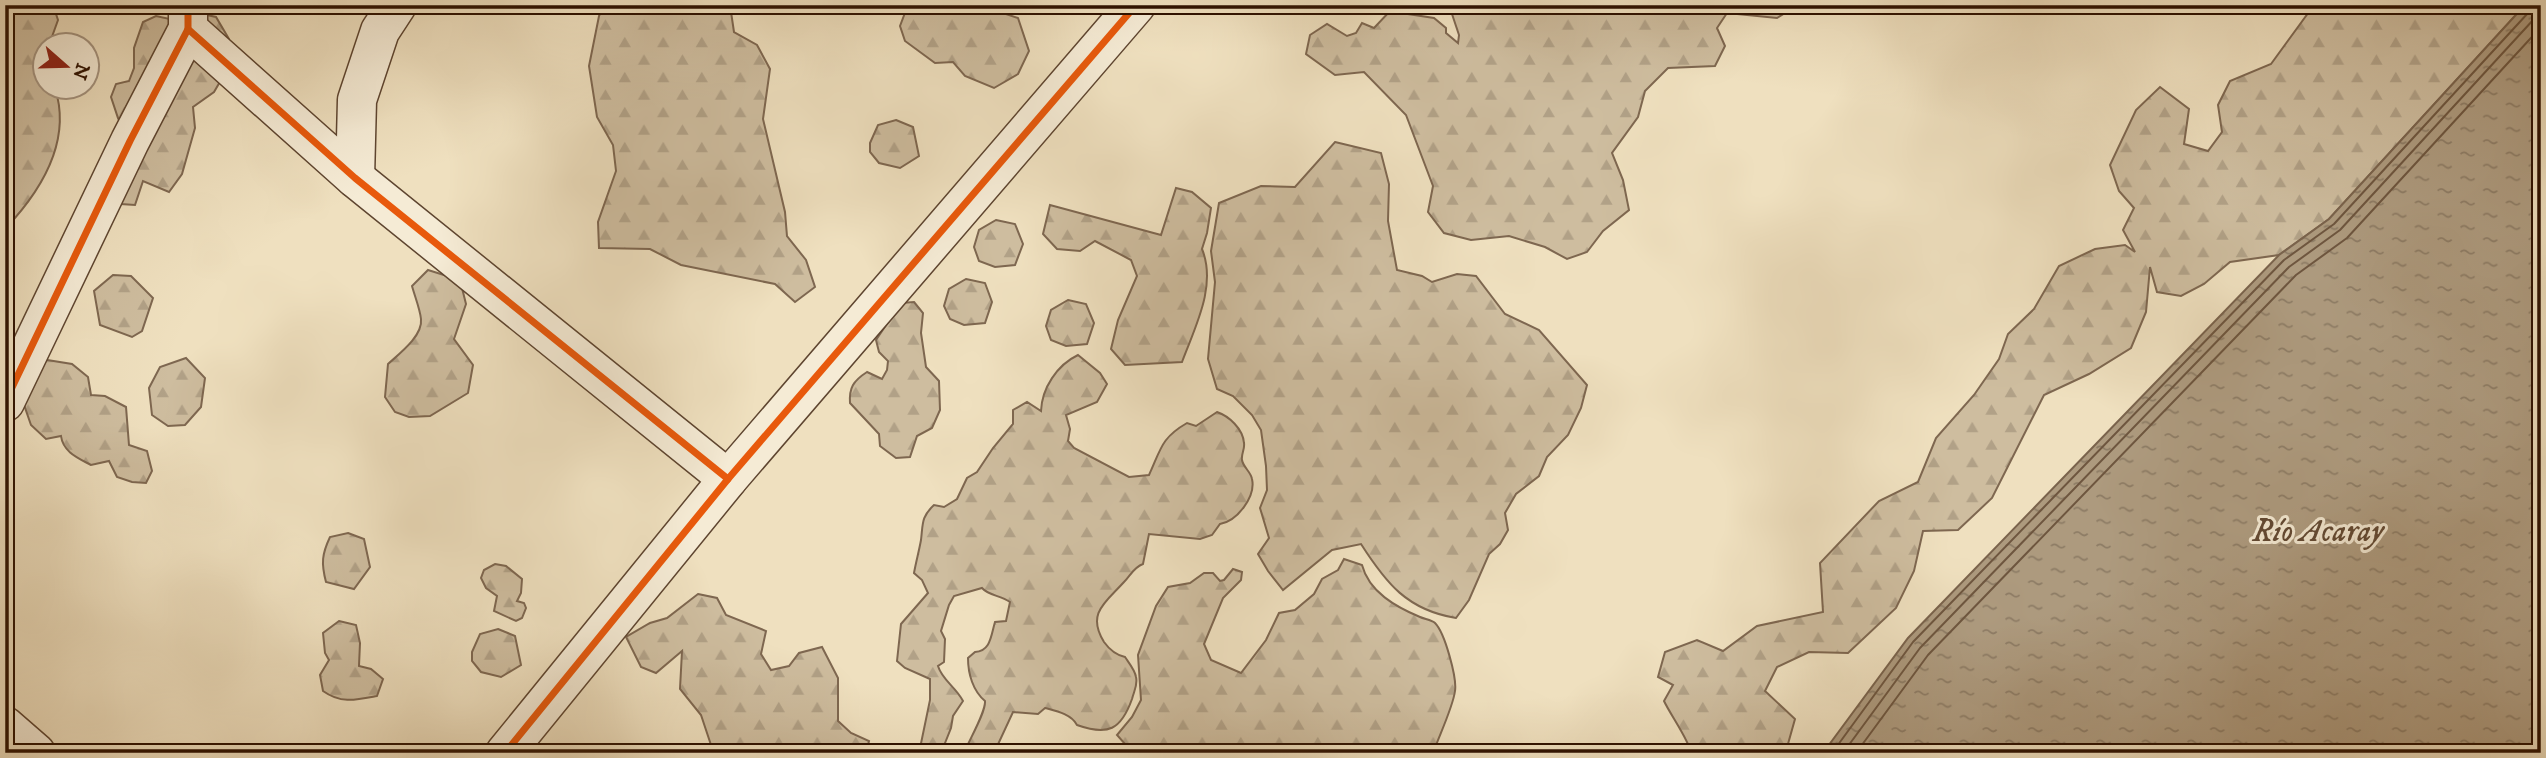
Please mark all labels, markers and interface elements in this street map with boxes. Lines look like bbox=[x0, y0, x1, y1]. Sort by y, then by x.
north arrow bbox=[32, 32, 102, 102]
text: N bbox=[67, 60, 94, 83]
water label: Río Acaray bbox=[2251, 512, 2386, 552]

